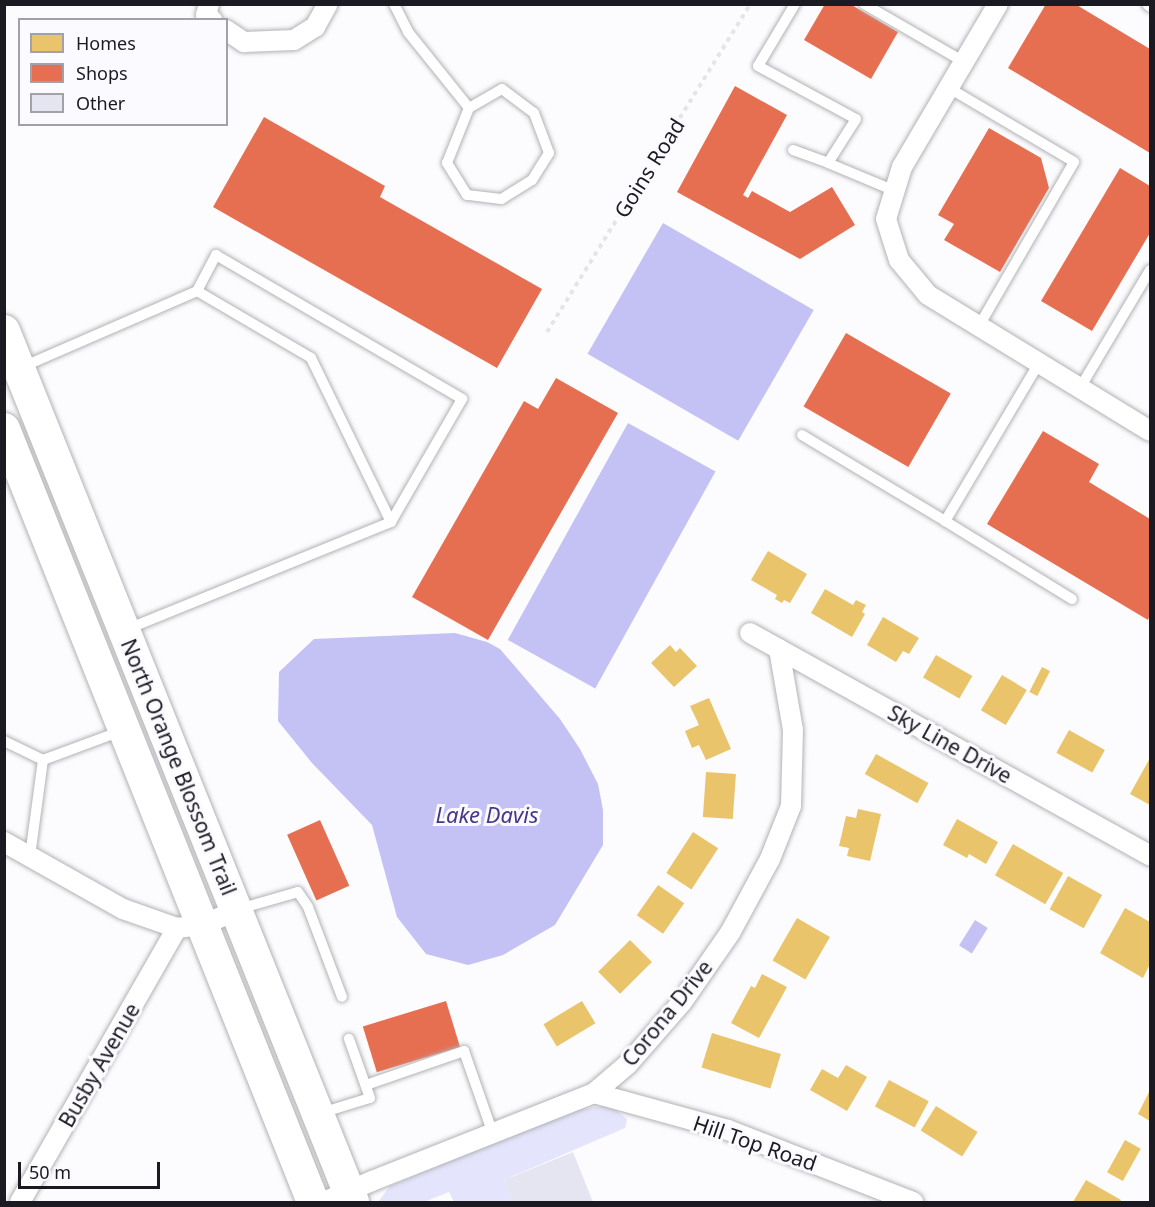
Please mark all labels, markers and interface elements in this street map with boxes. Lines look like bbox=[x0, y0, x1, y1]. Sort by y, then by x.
legend bbox=[18, 18, 228, 126]
text: Homes bbox=[76, 31, 136, 55]
text: Shops bbox=[76, 61, 128, 85]
text: Other bbox=[76, 91, 125, 115]
street label: Goins Road bbox=[609, 114, 689, 222]
street label: North Orange Blossom Trail bbox=[116, 635, 242, 899]
street label: Sky Line Drive bbox=[884, 700, 1016, 788]
water label: Lake Davis bbox=[436, 802, 538, 828]
street label: Corona Drive bbox=[617, 955, 717, 1071]
street label: Busby Avenue bbox=[53, 998, 145, 1132]
street label: Hill Top Road bbox=[690, 1110, 820, 1176]
scale bar bbox=[21, 1150, 164, 1188]
text: 50 m bbox=[29, 1160, 71, 1184]

